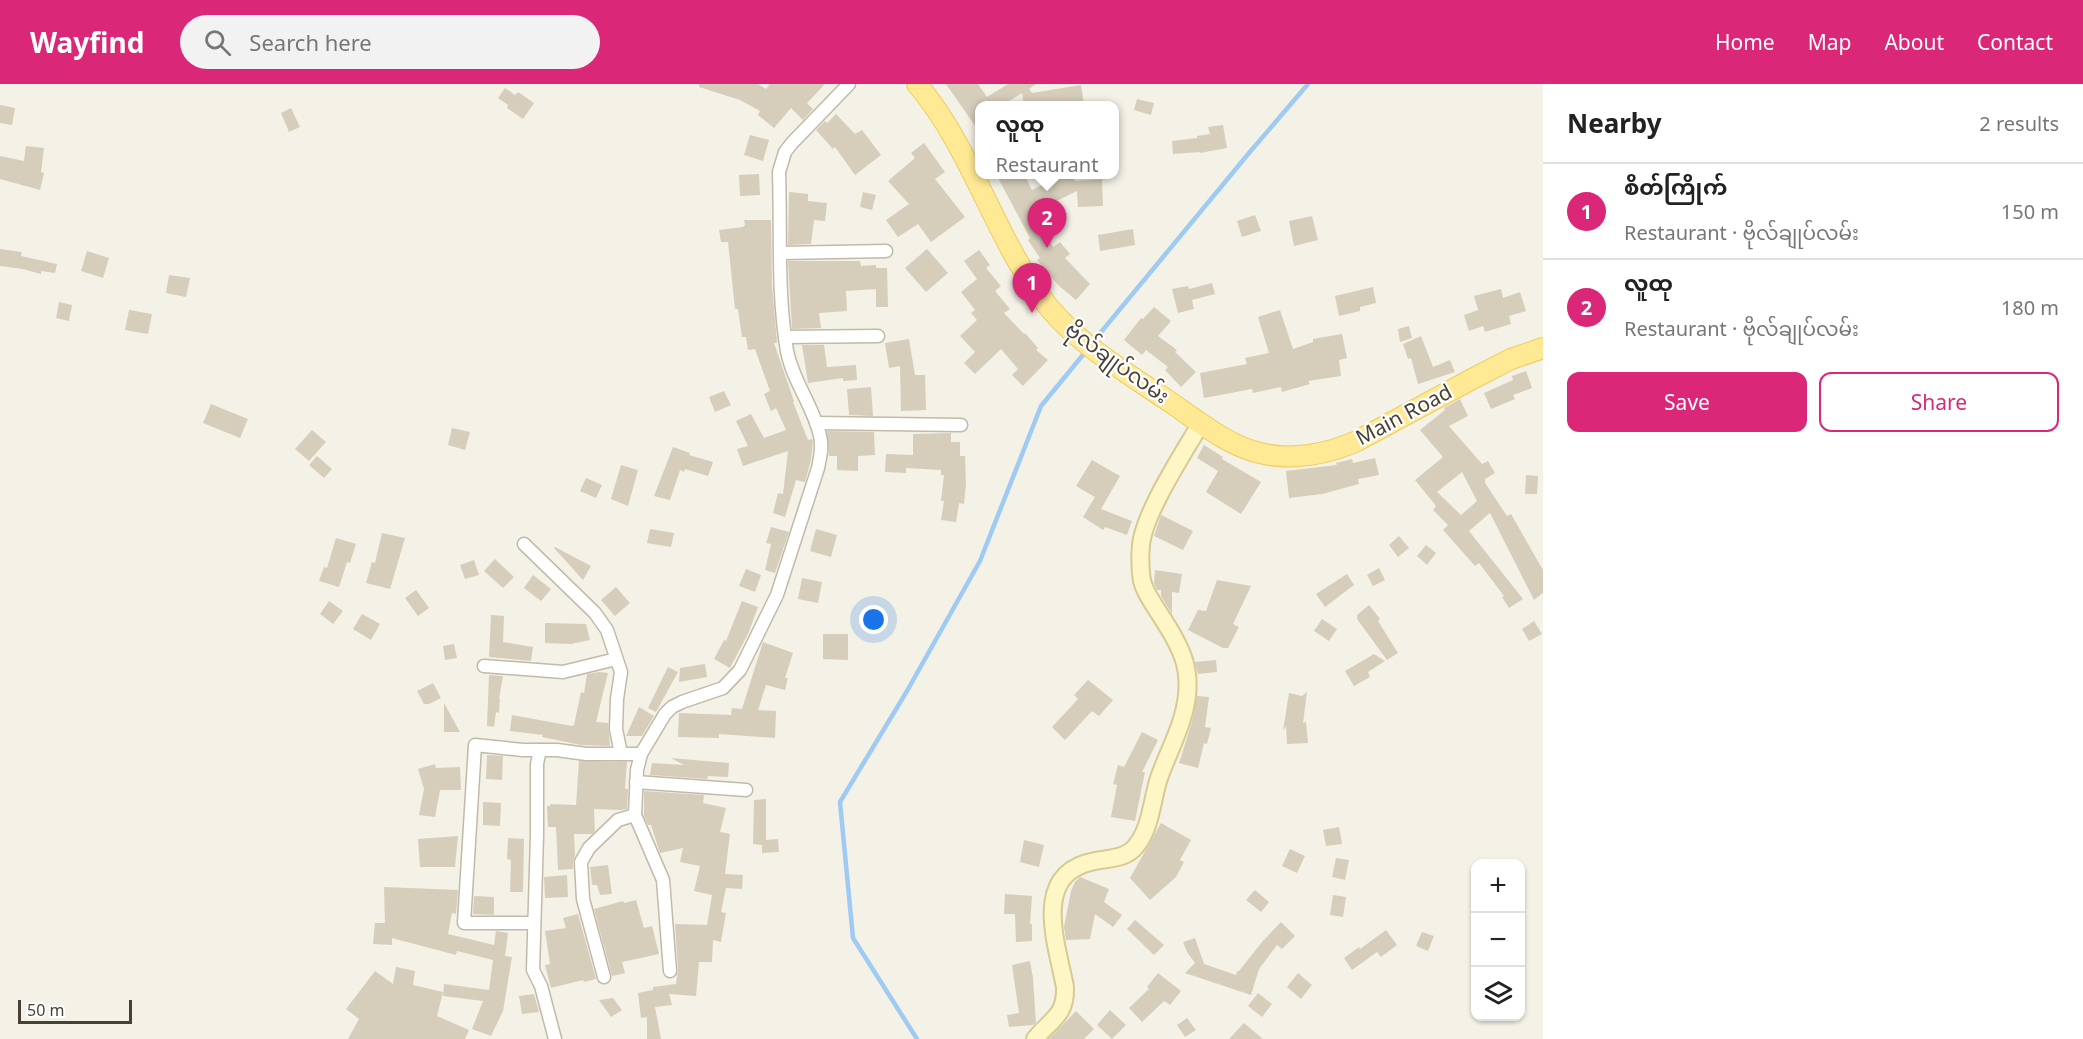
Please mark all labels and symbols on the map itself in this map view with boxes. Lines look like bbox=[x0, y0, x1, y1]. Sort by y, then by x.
pin: 2 bbox=[1028, 198, 1066, 248]
pin: 1 bbox=[1012, 264, 1052, 313]
street label: ဗိုလ်‌ချုပ်‌လမ်း bbox=[1057, 314, 1176, 413]
street label: Main Road bbox=[1351, 377, 1457, 451]
your location bbox=[859, 605, 888, 634]
scale bar bbox=[18, 997, 132, 1024]

